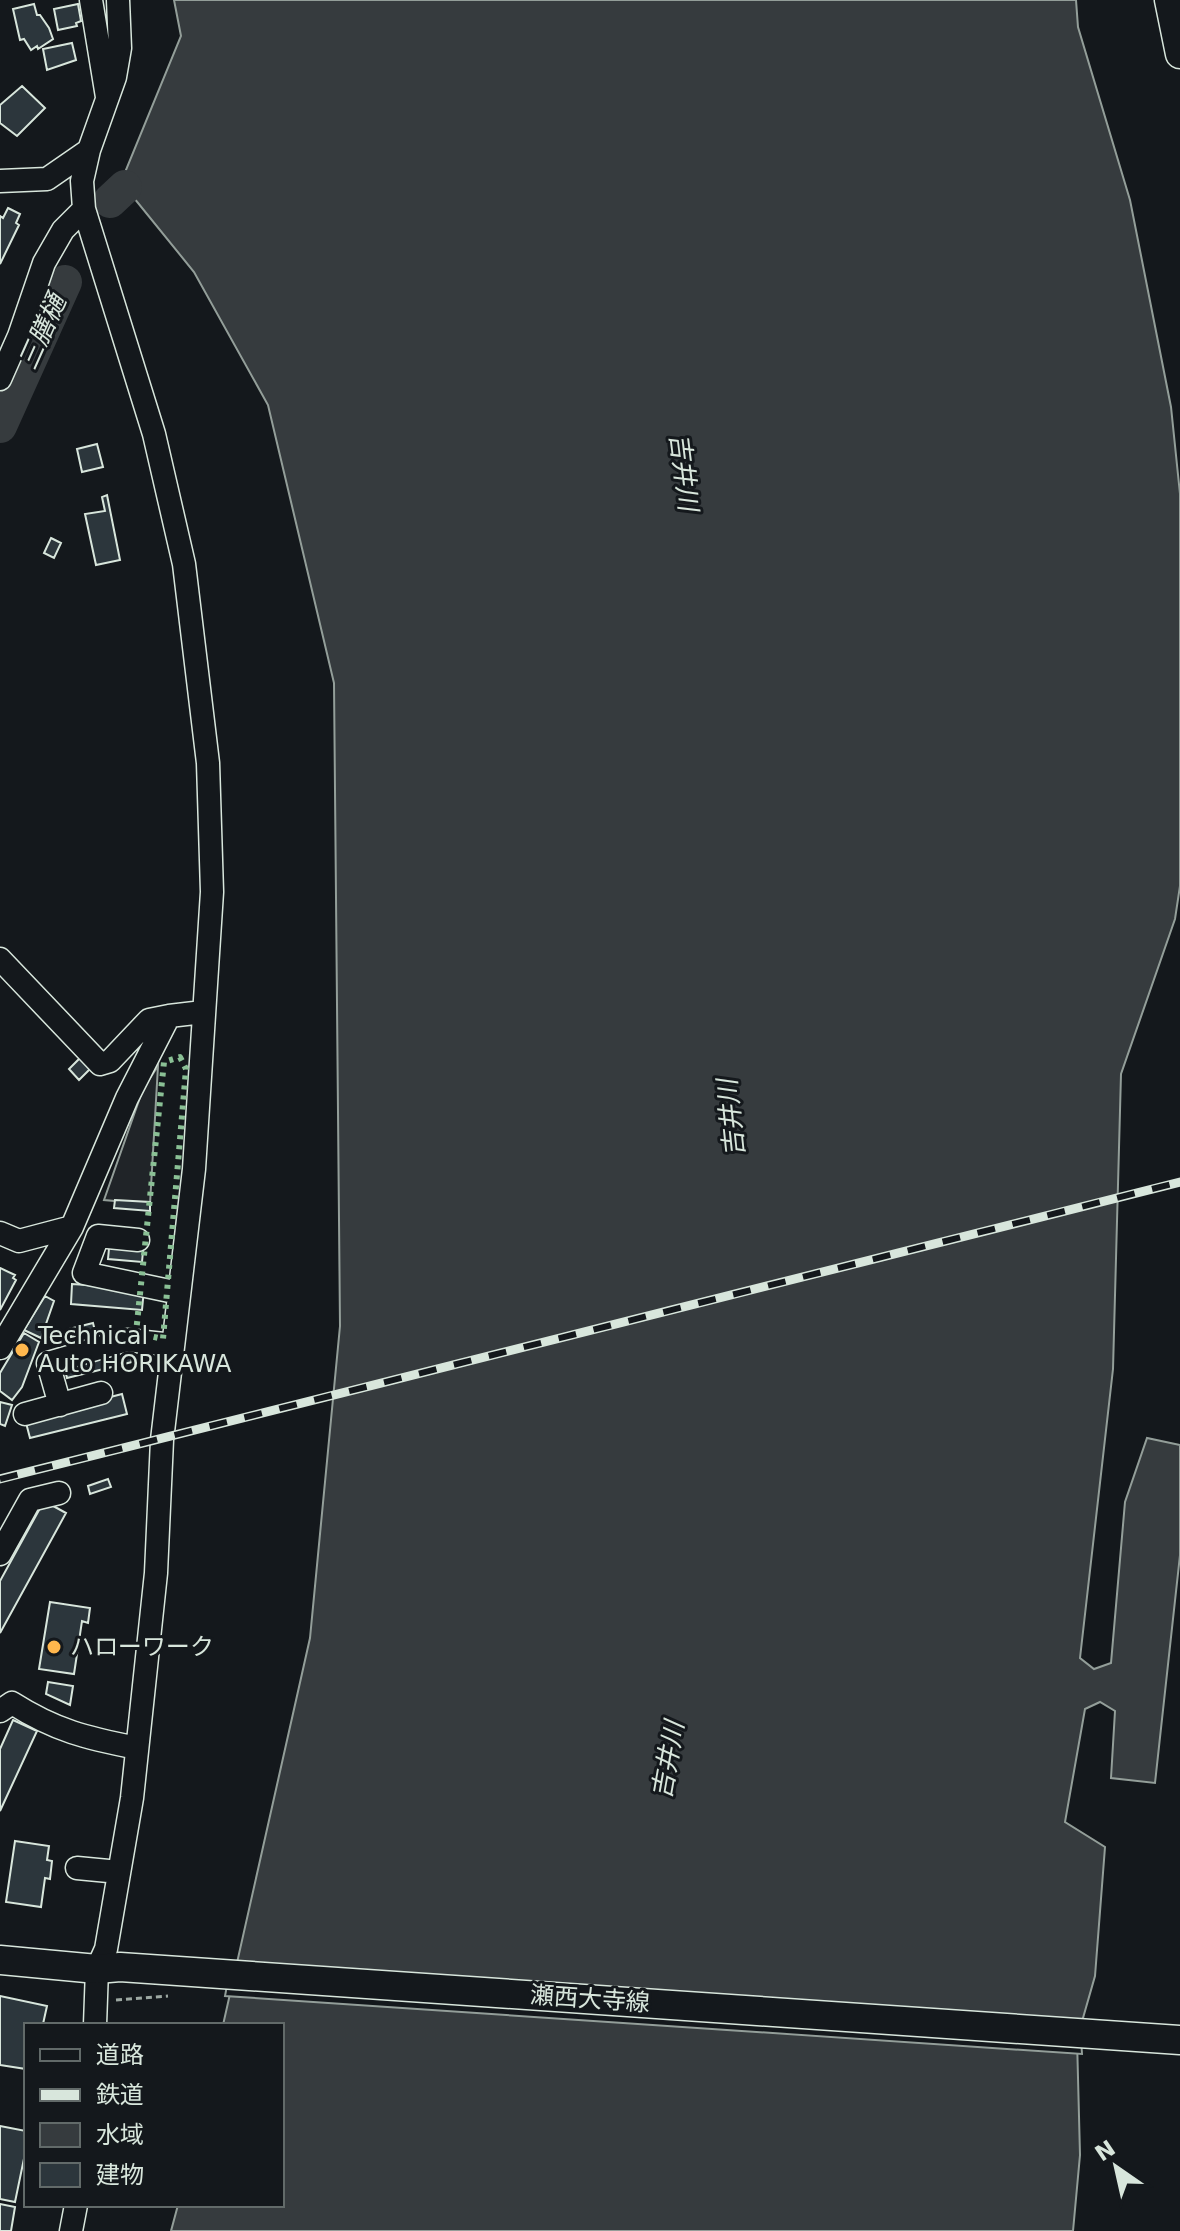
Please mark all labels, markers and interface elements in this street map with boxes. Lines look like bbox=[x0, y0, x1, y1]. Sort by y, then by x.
water label: 三膳樋 bbox=[12, 287, 73, 374]
water label: 吉井川 bbox=[664, 431, 704, 516]
water label: 吉井川 bbox=[712, 1075, 750, 1158]
place label: Technical Auto HORIKAWA bbox=[37, 1322, 232, 1378]
marker: Technical Auto HORIKAWA bbox=[13, 1341, 31, 1359]
place label: ハローワーク bbox=[70, 1633, 214, 1661]
marker: ハローワーク bbox=[45, 1638, 63, 1656]
water label: 吉井川 bbox=[646, 1716, 690, 1801]
street label: 瀬西大寺線 bbox=[529, 1981, 651, 2017]
legend bbox=[24, 2023, 284, 2207]
text: 道路 bbox=[96, 2041, 144, 2069]
text: 鉄道 bbox=[96, 2081, 144, 2109]
text: 水域 bbox=[96, 2121, 144, 2149]
north arrow bbox=[1076, 2127, 1156, 2207]
text: N bbox=[1090, 2135, 1120, 2166]
text: 建物 bbox=[96, 2161, 144, 2189]

